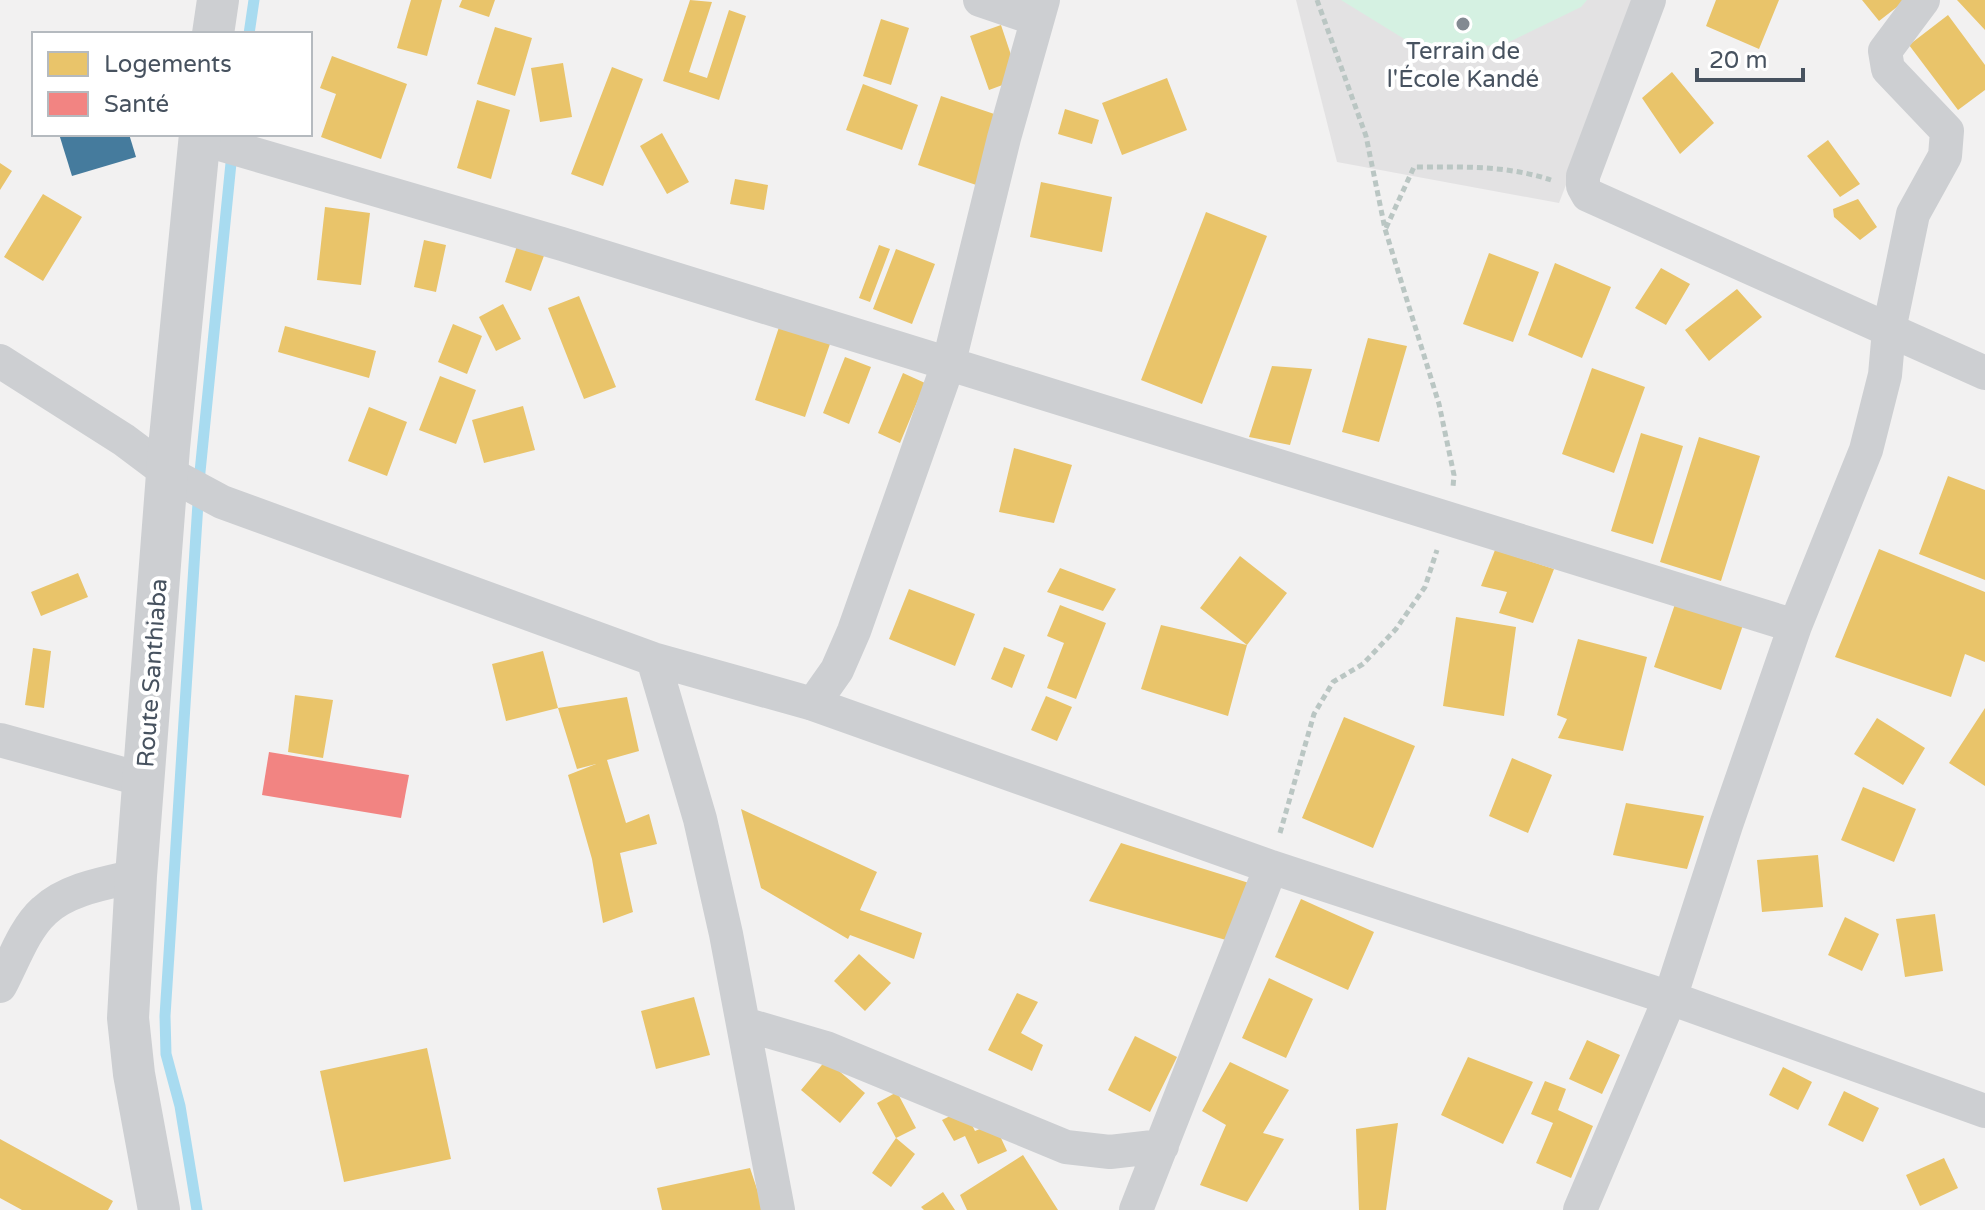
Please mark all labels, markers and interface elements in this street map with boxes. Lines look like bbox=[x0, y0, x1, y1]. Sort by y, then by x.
marker: Terrain de l'École Kandé bbox=[1454, 15, 1472, 33]
legend bbox=[32, 32, 312, 136]
scale bar bbox=[1697, 32, 1803, 82]
place label: Terrain de l'École Kandé bbox=[1387, 37, 1539, 94]
text: 20 m bbox=[1709, 46, 1767, 75]
text: Logements bbox=[104, 50, 232, 79]
text: Santé bbox=[104, 90, 169, 119]
street label: Route Santhiaba bbox=[131, 577, 174, 769]

